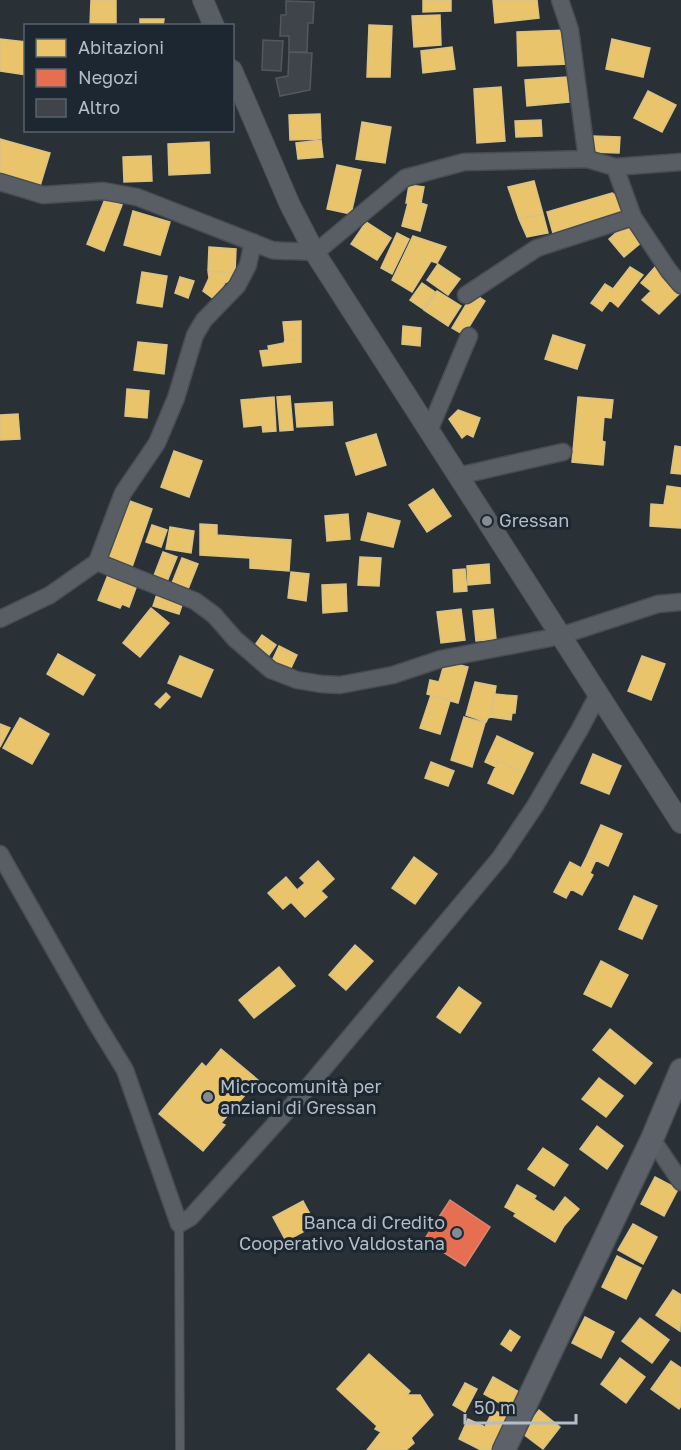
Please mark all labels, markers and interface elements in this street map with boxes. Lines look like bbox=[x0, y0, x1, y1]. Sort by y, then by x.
legend bbox=[24, 24, 234, 132]
text: Abitazioni bbox=[78, 36, 164, 58]
text: Negozi bbox=[78, 66, 138, 88]
text: Altro bbox=[78, 96, 120, 118]
place label: Gressan bbox=[499, 509, 569, 531]
marker: Gressan bbox=[480, 514, 494, 528]
place label: Microcomunità per anziani di Gressan bbox=[220, 1075, 381, 1118]
marker: Microcomunità per anziani di Gressan bbox=[201, 1090, 215, 1104]
place label: Banca di Credito Cooperativo Valdostana bbox=[239, 1211, 445, 1254]
marker: Banca di Credito Cooperativo Valdostana bbox=[450, 1226, 464, 1240]
scale bar bbox=[465, 1387, 576, 1425]
text: 50 m bbox=[474, 1396, 516, 1418]

